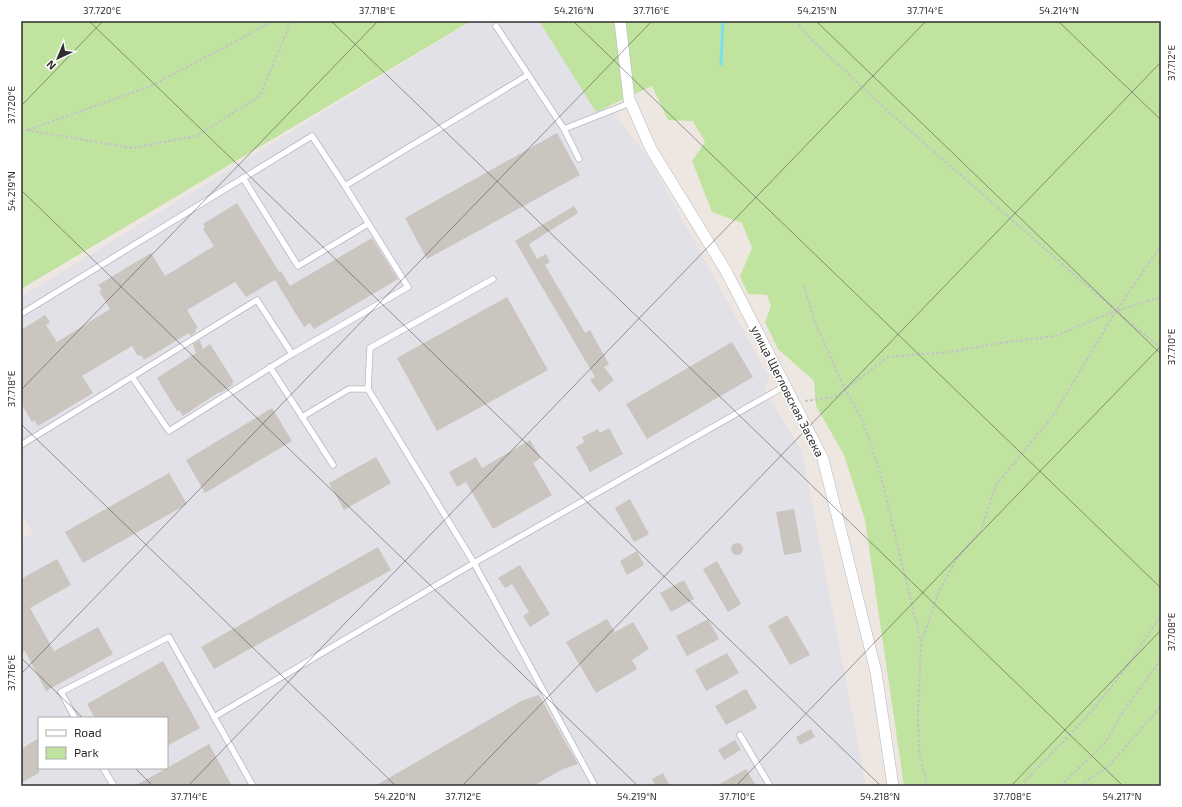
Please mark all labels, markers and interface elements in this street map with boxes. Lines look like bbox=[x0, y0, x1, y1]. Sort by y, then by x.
text: 37.720°E bbox=[83, 4, 121, 16]
text: 37.718°E bbox=[359, 4, 396, 16]
text: 54.216°N bbox=[554, 4, 594, 16]
text: 37.716°E bbox=[633, 4, 669, 16]
text: 54.215°N bbox=[797, 4, 837, 16]
text: 37.714°E bbox=[907, 4, 944, 16]
text: 54.214°N bbox=[1039, 4, 1079, 16]
north arrow bbox=[38, 38, 78, 78]
text: 37.712°E bbox=[1165, 45, 1177, 81]
text: N bbox=[43, 58, 58, 73]
text: 37.720°E bbox=[5, 86, 17, 124]
text: 54.219°N bbox=[5, 171, 17, 211]
street label: улица Щегловская Засека bbox=[748, 323, 827, 460]
text: 37.710°E bbox=[1165, 328, 1177, 365]
text: 37.718°E bbox=[5, 370, 17, 407]
text: 37.708°E bbox=[1165, 612, 1177, 651]
text: 37.716°E bbox=[5, 655, 17, 691]
legend bbox=[38, 717, 168, 769]
text: Road bbox=[74, 725, 102, 739]
text: Park bbox=[74, 745, 99, 759]
text: 37.714°E bbox=[171, 790, 208, 802]
text: 54.220°N bbox=[374, 790, 416, 802]
text: 37.712°E bbox=[445, 790, 481, 802]
text: 54.219°N bbox=[617, 790, 657, 802]
text: 37.710°E bbox=[719, 790, 756, 802]
text: 54.218°N bbox=[860, 790, 900, 802]
text: 37.708°E bbox=[993, 790, 1032, 802]
text: 54.217°N bbox=[1102, 790, 1142, 802]

